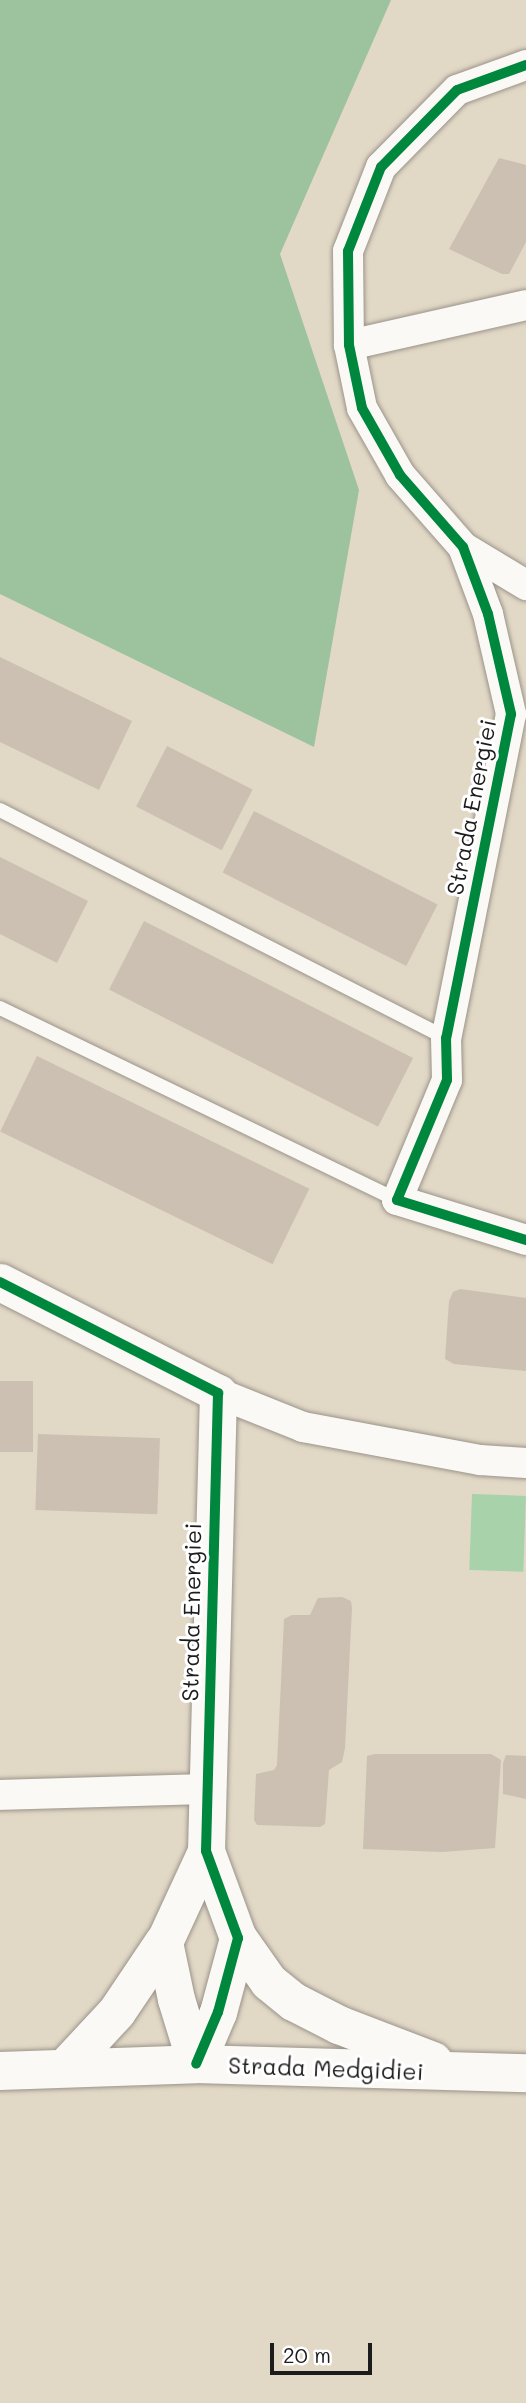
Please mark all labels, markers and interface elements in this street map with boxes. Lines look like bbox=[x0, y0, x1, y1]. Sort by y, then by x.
street label: Strada Energiei bbox=[440, 717, 502, 897]
street label: Strada Energiei bbox=[176, 1522, 206, 1702]
street label: Strada Medgidiei bbox=[228, 2051, 424, 2085]
scale bar bbox=[274, 2330, 376, 2374]
text: 20 m bbox=[283, 2341, 331, 2368]

